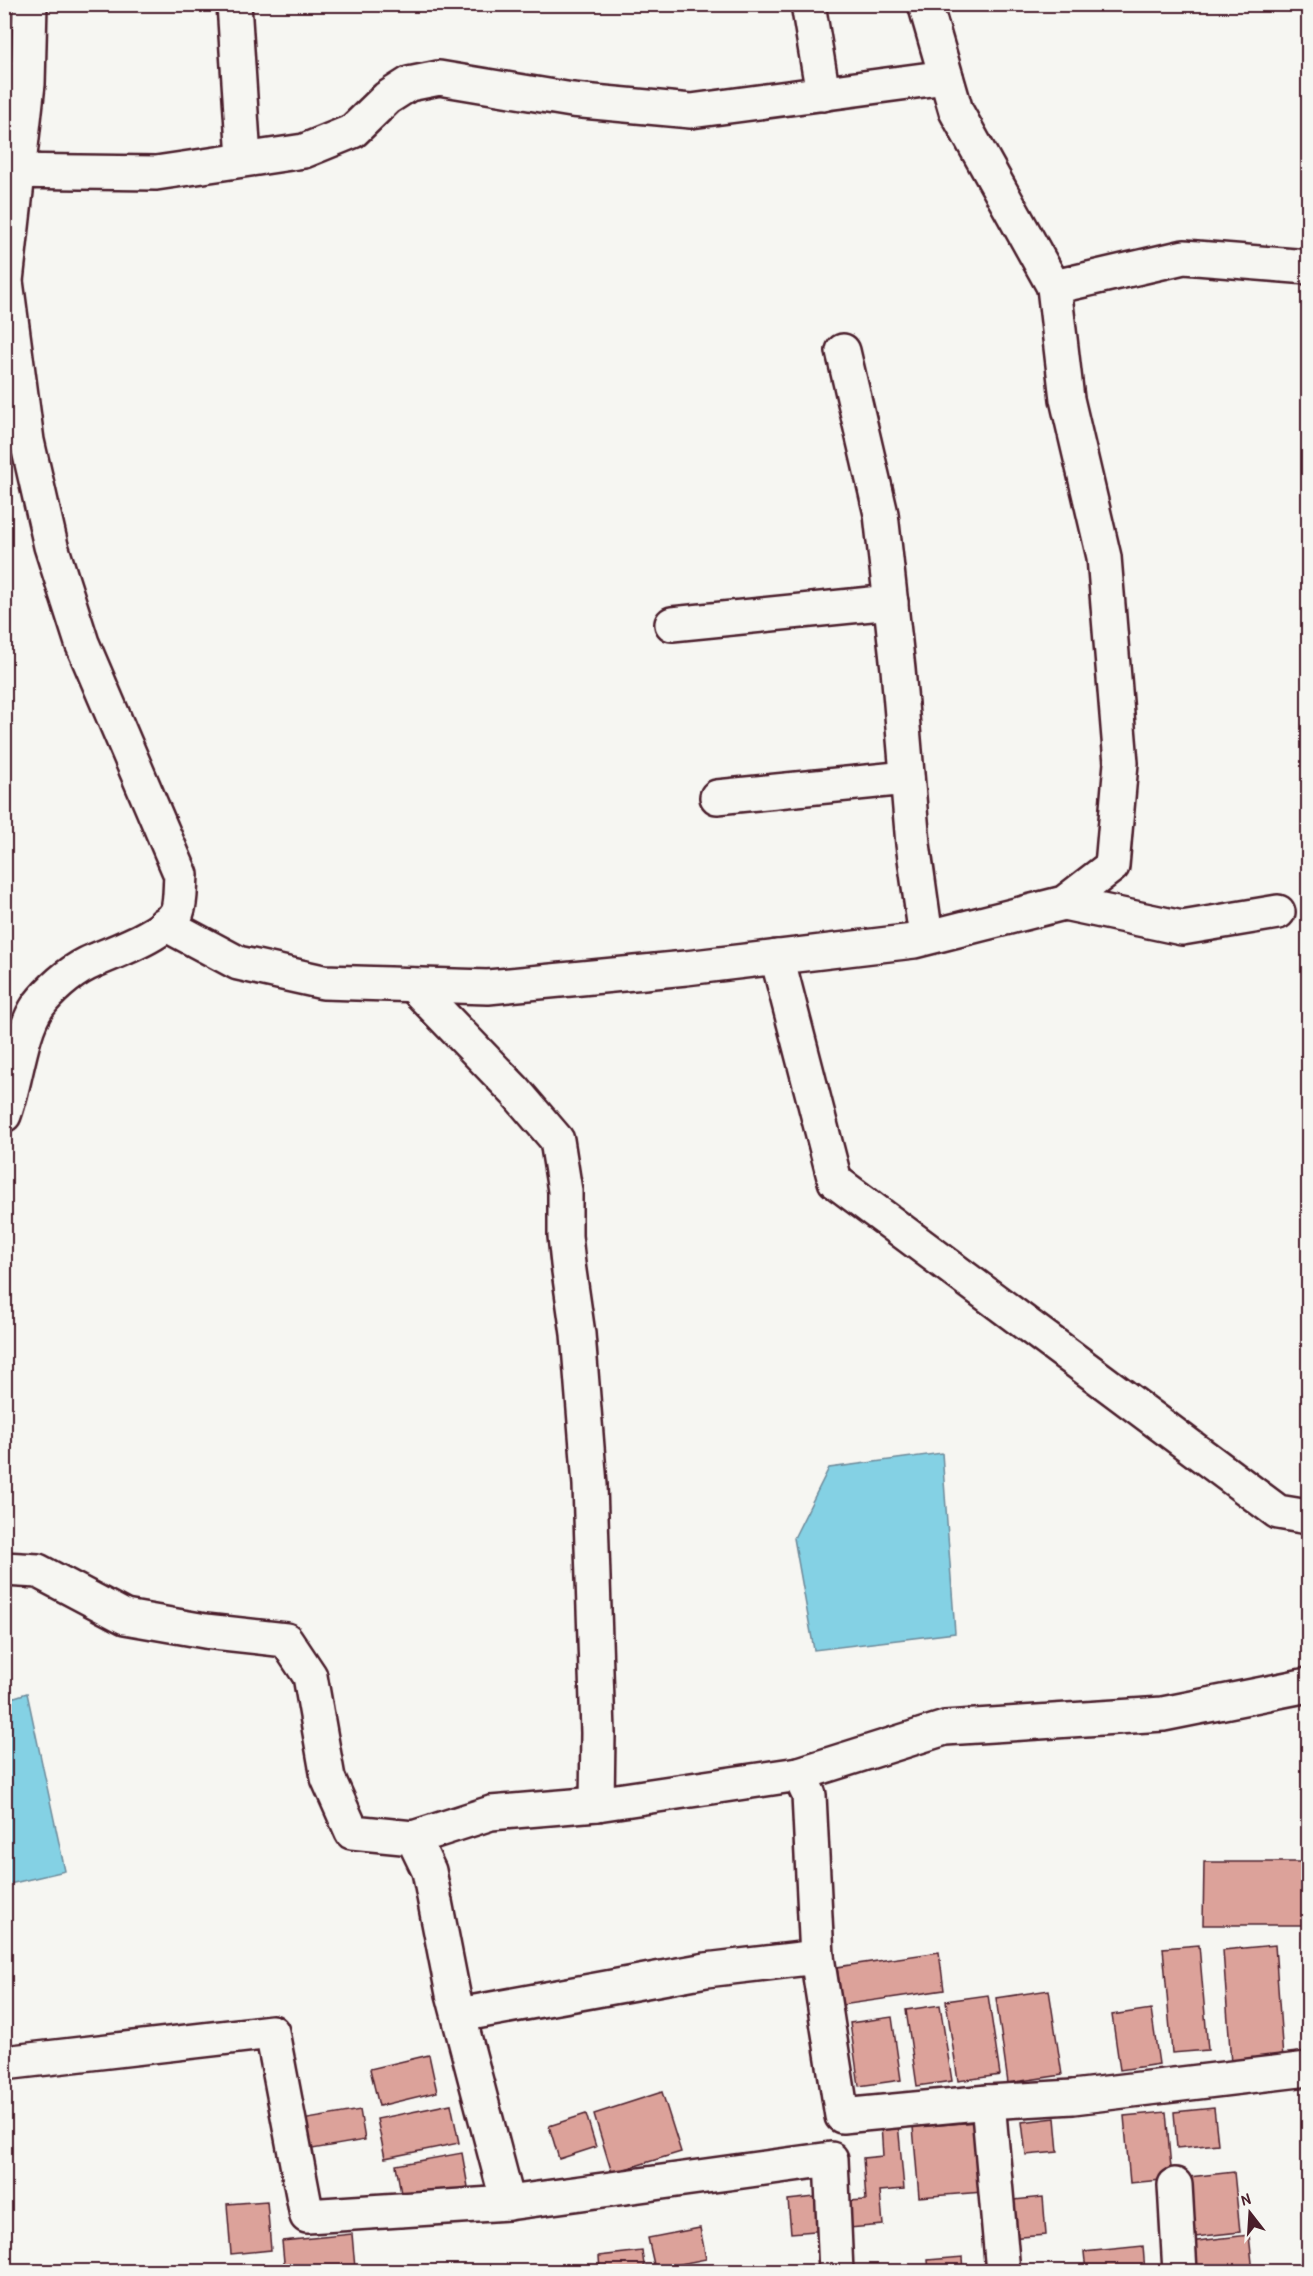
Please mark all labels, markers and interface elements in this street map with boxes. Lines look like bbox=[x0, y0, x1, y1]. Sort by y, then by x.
north arrow bbox=[1220, 2183, 1280, 2243]
text: N bbox=[1238, 2187, 1253, 2210]

